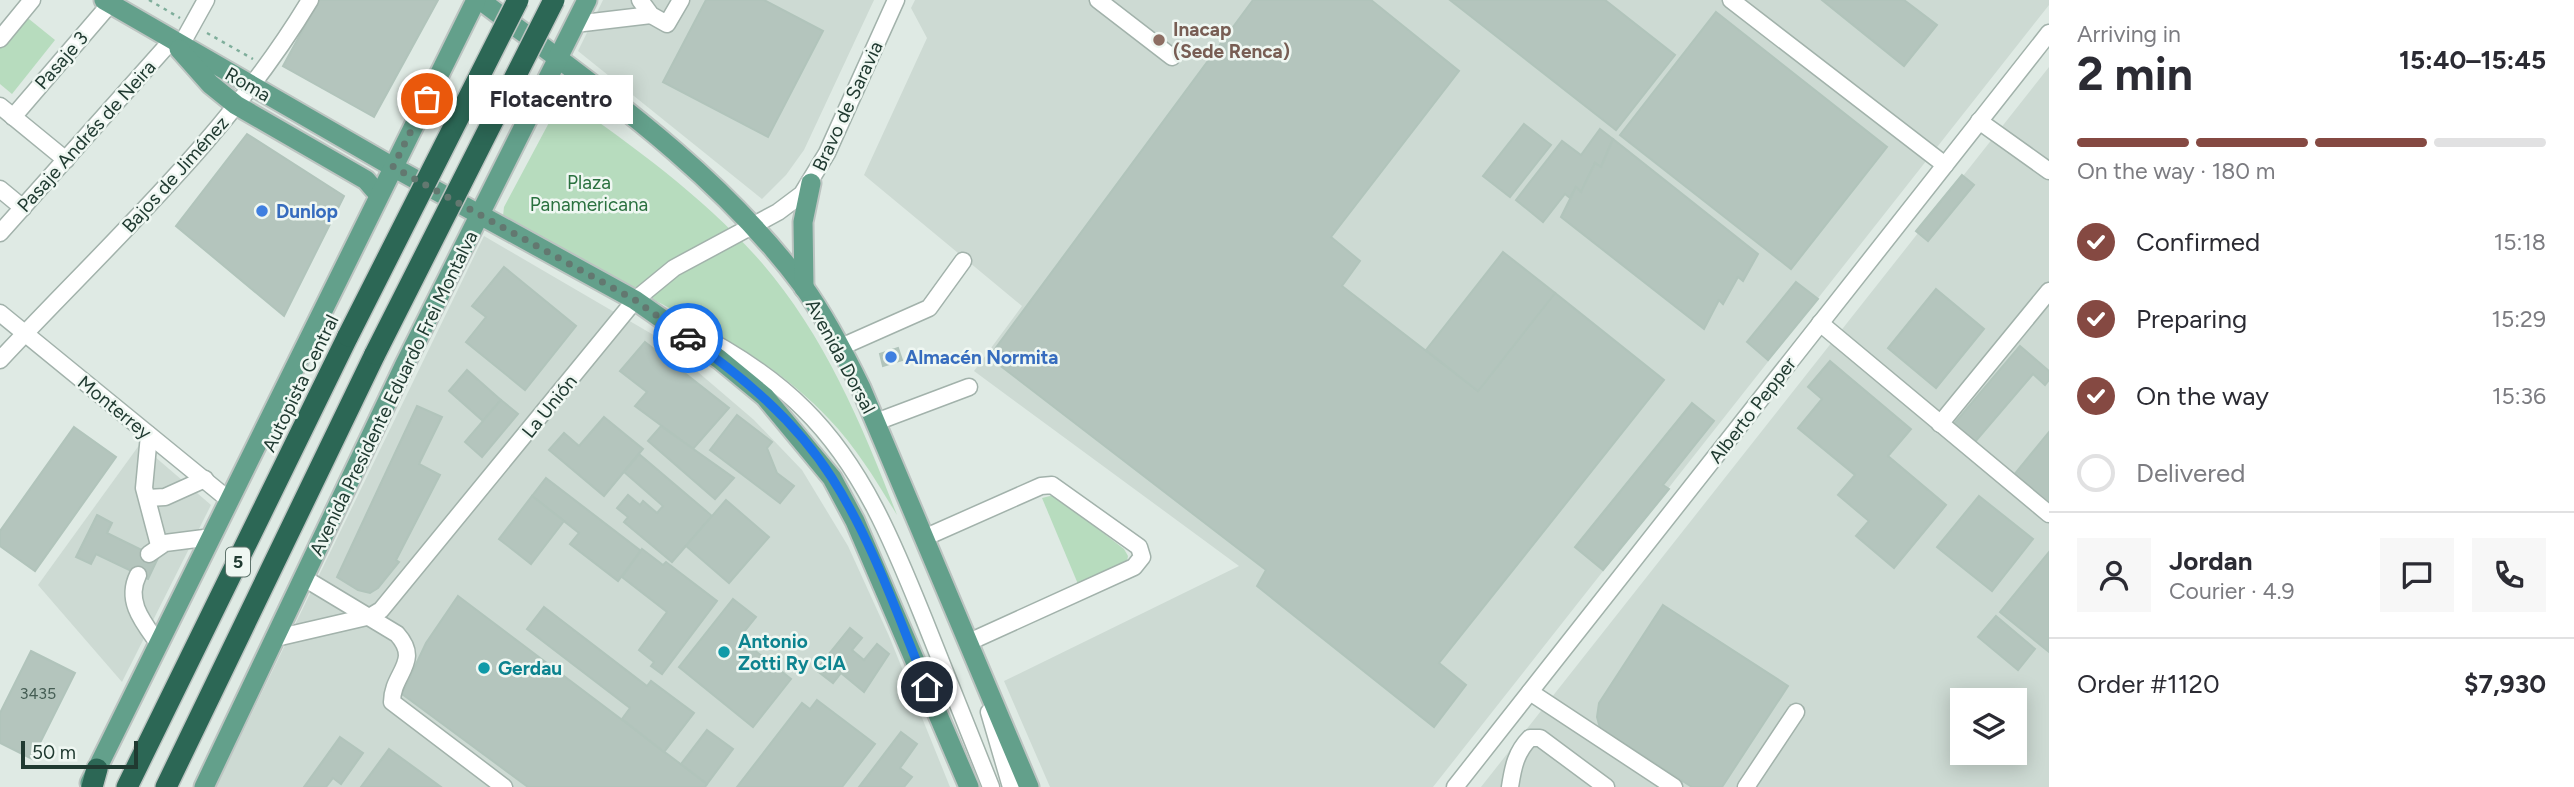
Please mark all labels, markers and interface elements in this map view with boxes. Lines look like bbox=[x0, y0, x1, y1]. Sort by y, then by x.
place label: Inacap (Sede Renca) bbox=[1173, 18, 1290, 63]
text: Arriving in bbox=[2077, 20, 2181, 48]
street label: Pasaje 3 bbox=[30, 27, 93, 94]
marker: Inacap (Sede Renca) bbox=[1151, 32, 1167, 48]
street label: Bravo de Saravia bbox=[807, 38, 888, 175]
text: 15:40–15:45 bbox=[2399, 44, 2546, 76]
text: 2 min bbox=[2077, 46, 2193, 102]
street label: Pasaje Andrés de Neira bbox=[12, 56, 160, 217]
street label: Roma bbox=[221, 62, 275, 107]
pin bbox=[397, 69, 457, 129]
callout: Flotacentro bbox=[469, 74, 634, 124]
icon: bag bbox=[408, 80, 446, 118]
text: Flotacentro bbox=[490, 85, 612, 113]
street label: Bajos de Jiménez bbox=[117, 112, 234, 237]
text: On the way · 180 m bbox=[2077, 157, 2275, 185]
park label: Plaza Panamericana bbox=[530, 171, 648, 216]
place label: Dunlop bbox=[276, 200, 338, 223]
marker: Dunlop bbox=[254, 203, 270, 219]
icon: check bbox=[2077, 223, 2115, 261]
text: Confirmed bbox=[2136, 226, 2260, 258]
street label: Avenida Presidente Eduardo Frei Montalva bbox=[305, 227, 482, 559]
text: 15:18 bbox=[2494, 228, 2546, 256]
street label: Avenida Dorsal bbox=[801, 295, 880, 417]
icon: check bbox=[2077, 300, 2115, 338]
courier bbox=[653, 303, 723, 373]
text: Preparing bbox=[2136, 303, 2247, 335]
text: 15:29 bbox=[2492, 305, 2546, 333]
street label: Autopista Central bbox=[257, 311, 344, 456]
icon: car bbox=[669, 319, 707, 357]
place label: Almacén Normita bbox=[905, 346, 1058, 369]
marker: Almacén Normita bbox=[883, 349, 899, 365]
street label: Alberto Pepper bbox=[1704, 352, 1801, 468]
street label: La Unión bbox=[517, 370, 582, 442]
street label: Monterrey bbox=[73, 371, 156, 444]
icon: check bbox=[2077, 377, 2115, 415]
text: On the way bbox=[2136, 380, 2269, 412]
text: 15:36 bbox=[2492, 382, 2546, 410]
text: Delivered bbox=[2136, 457, 2245, 489]
button: person bbox=[2077, 538, 2151, 612]
button: chat bbox=[2380, 538, 2454, 612]
button: phone bbox=[2472, 538, 2546, 612]
text: Jordan bbox=[2169, 545, 2252, 577]
road number: 5 bbox=[226, 548, 250, 576]
text: Courier · 4.9 bbox=[2169, 577, 2295, 605]
place label: Antonio Zotti Ry CIA bbox=[738, 630, 846, 675]
marker: Antonio Zotti Ry CIA bbox=[716, 644, 732, 660]
place label: Gerdau bbox=[498, 657, 562, 680]
pin bbox=[897, 657, 957, 717]
marker: Gerdau bbox=[476, 660, 492, 676]
icon: home bbox=[908, 668, 946, 706]
text: Order #1120 bbox=[2077, 668, 2220, 700]
text: $7,930 bbox=[2464, 668, 2546, 700]
house number: 3435 bbox=[20, 684, 56, 703]
map controls bbox=[1950, 688, 2027, 765]
button: layers bbox=[1950, 688, 2027, 765]
scale bar bbox=[21, 738, 138, 770]
text: 50 m bbox=[32, 741, 76, 764]

